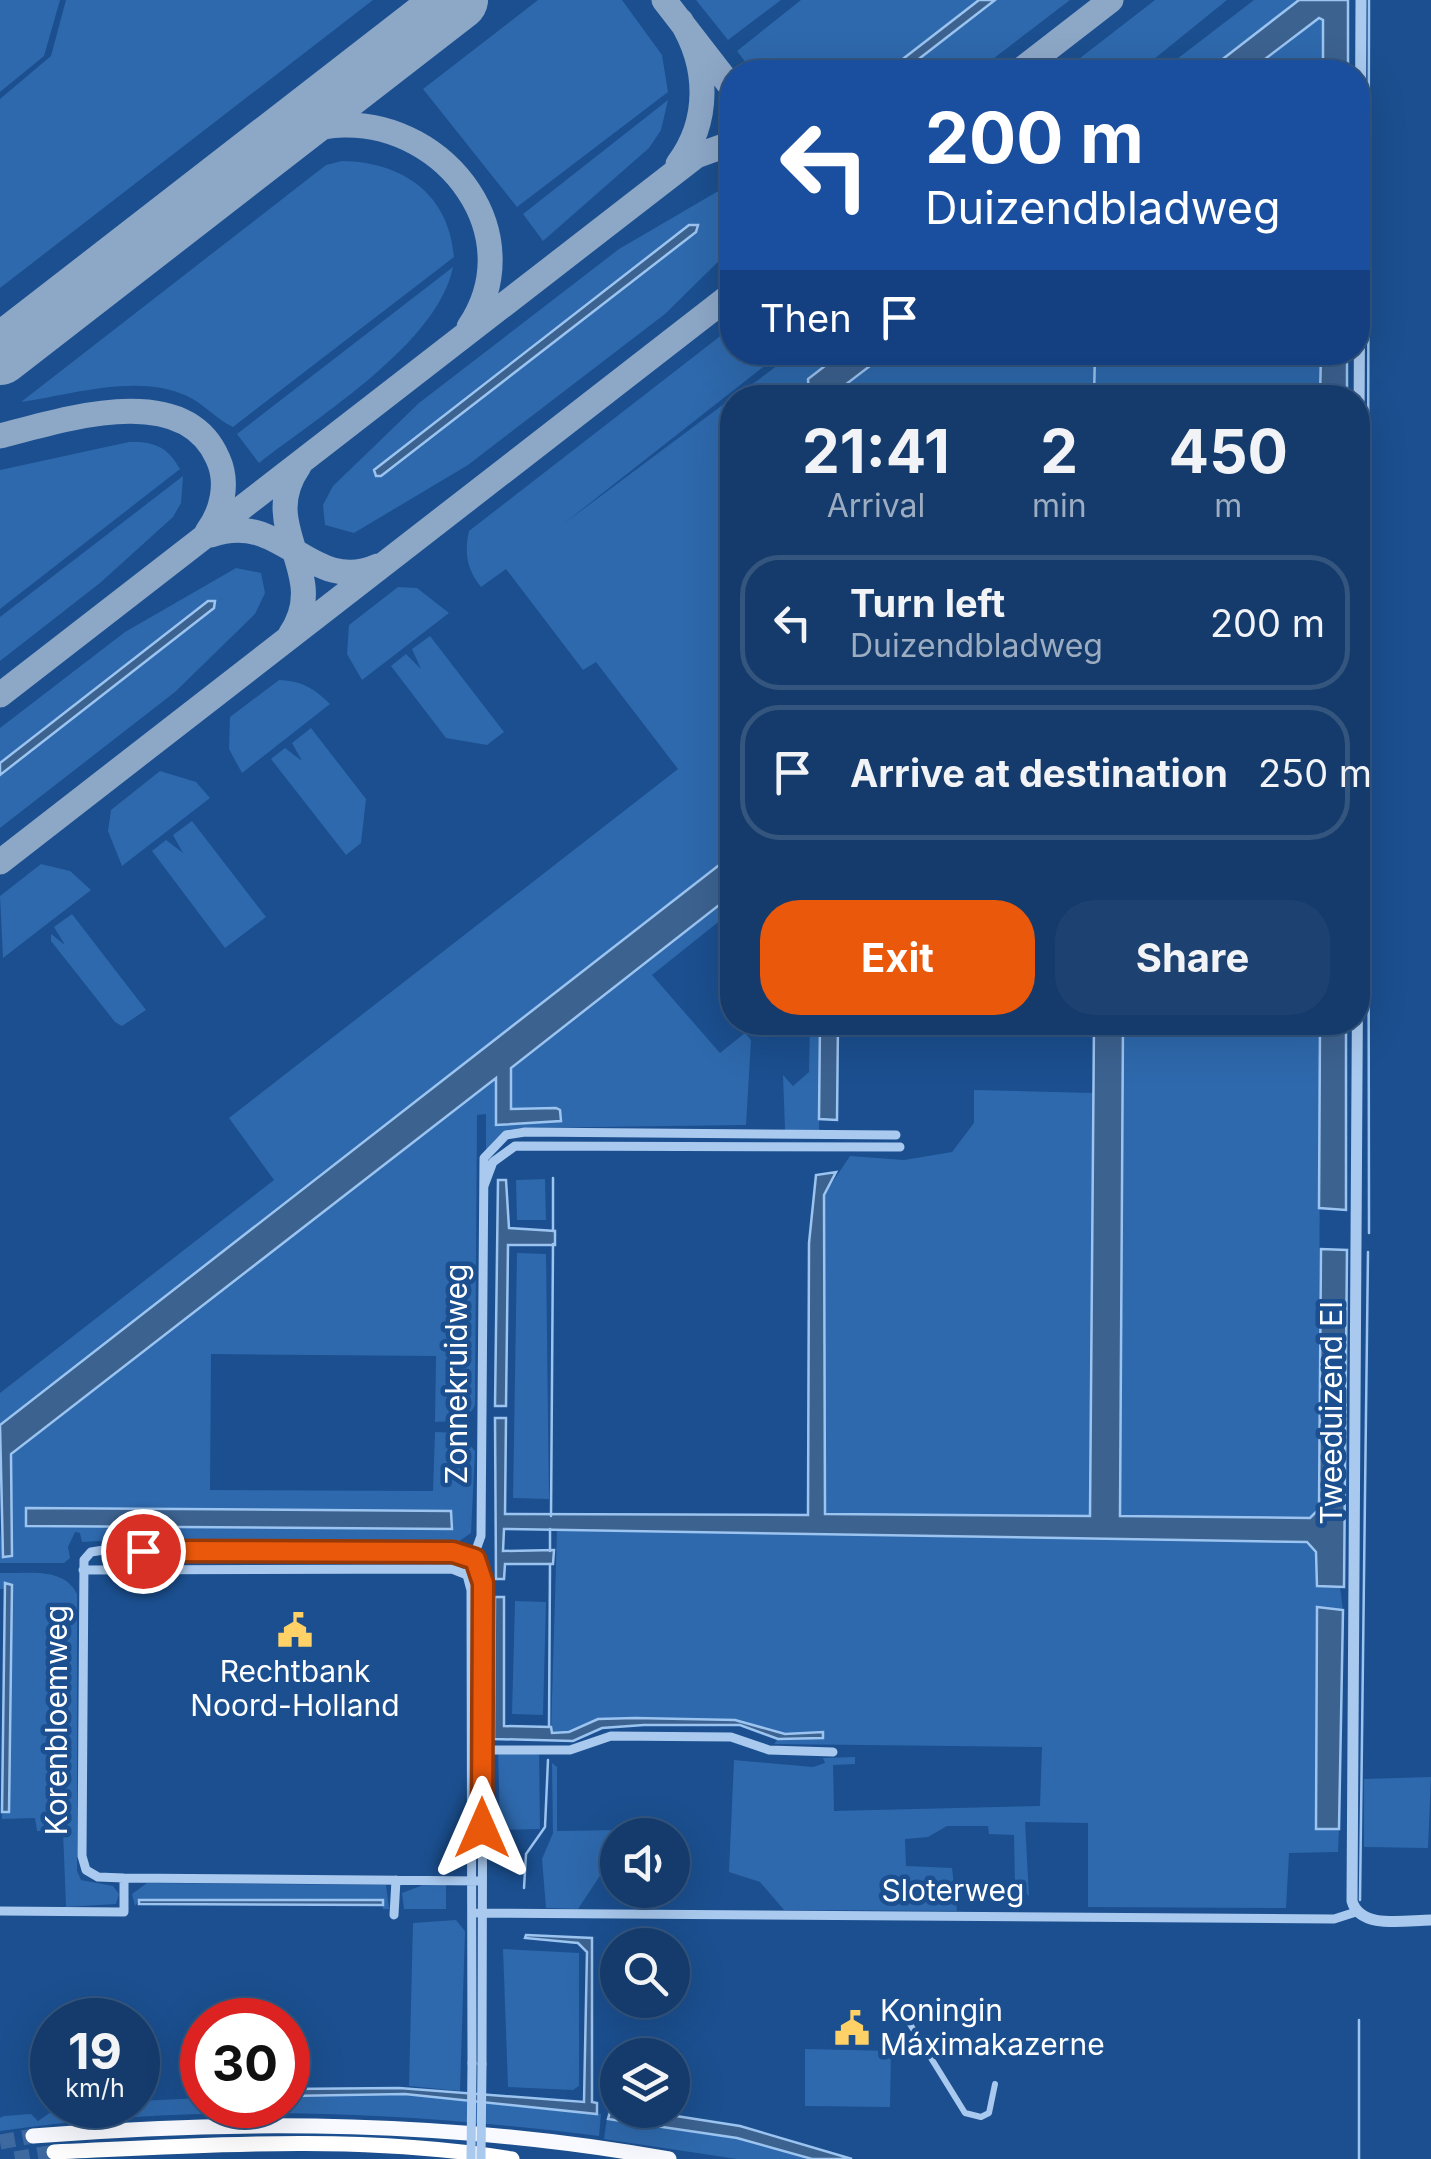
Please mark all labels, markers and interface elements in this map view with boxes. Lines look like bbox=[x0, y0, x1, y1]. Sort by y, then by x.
text: 200 m bbox=[925, 95, 1144, 180]
icon: left bbox=[760, 100, 890, 230]
text: Duizendbladweg bbox=[925, 180, 1281, 235]
icon: arrive bbox=[872, 290, 927, 345]
text: Then bbox=[760, 295, 852, 341]
text: 21:41 bbox=[802, 415, 950, 487]
text: 2 bbox=[1040, 415, 1078, 487]
text: 450 bbox=[1169, 415, 1288, 487]
text: Arrival bbox=[827, 486, 925, 525]
text: min bbox=[1032, 486, 1087, 525]
text: m bbox=[1214, 486, 1242, 525]
text: Turn left bbox=[850, 580, 1005, 626]
icon: left bbox=[765, 595, 820, 650]
text: 200 m bbox=[1210, 600, 1325, 646]
text: Duizendbladweg bbox=[850, 626, 1103, 665]
icon: arrive bbox=[765, 745, 820, 800]
text: Arrive at destination bbox=[850, 750, 1228, 796]
text: 250 m bbox=[1258, 750, 1372, 796]
button: Exit bbox=[760, 900, 1035, 1015]
button: Share bbox=[1055, 900, 1330, 1015]
street label: Zonnekruidweg bbox=[438, 1264, 474, 1484]
street label: Tweeduizend El bbox=[1313, 1301, 1349, 1525]
pin bbox=[101, 1509, 186, 1594]
icon: arrive bbox=[116, 1524, 171, 1579]
street label: Korenbloemweg bbox=[38, 1605, 74, 1835]
public building icon: Rechtbank Noord-Holland bbox=[276, 1611, 314, 1649]
place label: Rechtbank Noord-Holland bbox=[190, 1653, 400, 1723]
position arrow bbox=[430, 1776, 534, 1880]
map controls bbox=[600, 1818, 690, 2128]
button: sound bbox=[600, 1818, 690, 1908]
street label: Sloterweg bbox=[882, 1872, 1024, 1908]
button: search bbox=[600, 1928, 690, 2018]
place label: Koningin Máximakazerne bbox=[880, 1992, 1105, 2062]
speed limit sign: 30 bbox=[180, 1998, 310, 2128]
public building icon: Koningin Máximakazerne bbox=[833, 2009, 871, 2047]
text: 19 bbox=[68, 2021, 122, 2081]
button: layers bbox=[600, 2038, 690, 2128]
text: km/h bbox=[65, 2073, 125, 2103]

